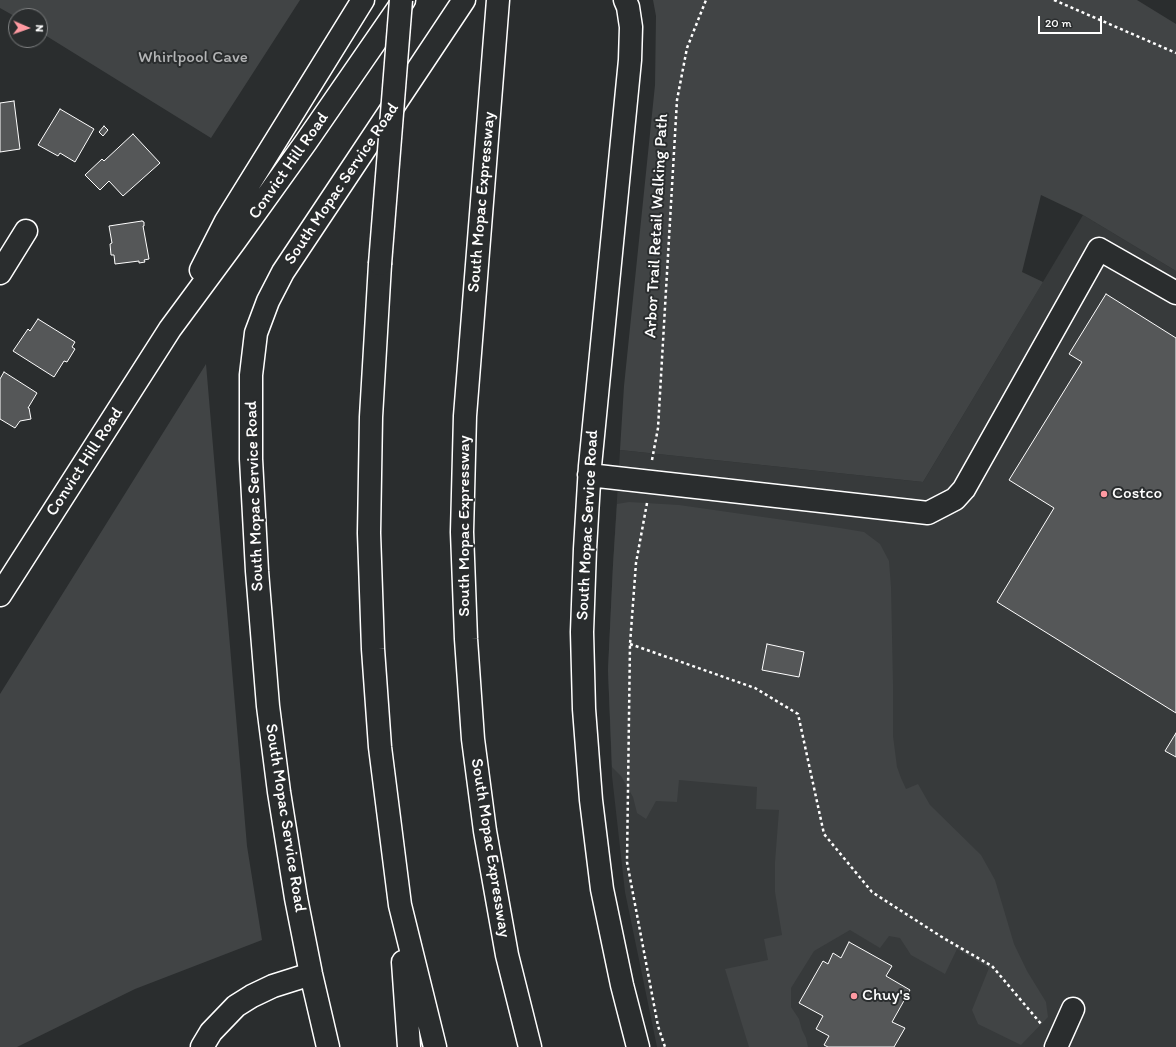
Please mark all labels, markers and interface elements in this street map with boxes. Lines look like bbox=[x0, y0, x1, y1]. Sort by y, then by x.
north arrow bbox=[8, 8, 48, 48]
scale bar bbox=[1040, 8, 1104, 34]
text: 20 m bbox=[1045, 16, 1072, 30]
text: N bbox=[33, 24, 46, 32]
park label: Whirlpool Cave bbox=[138, 48, 248, 68]
street label: South Mopac Service Road bbox=[280, 99, 404, 269]
street label: Convict Hill Road bbox=[245, 109, 333, 223]
street label: South Mopac Expressway bbox=[464, 111, 500, 293]
street label: Arbor Trail Retail Walking Path bbox=[641, 113, 673, 339]
street label: South Mopac Service Road bbox=[241, 400, 269, 592]
street label: Convict Hill Road bbox=[42, 404, 128, 520]
street label: South Mopac Service Road bbox=[573, 429, 603, 621]
street label: South Mopac Expressway bbox=[455, 435, 475, 617]
place label: Costco bbox=[1112, 484, 1162, 504]
marker: Costco bbox=[1099, 489, 1109, 499]
street label: South Mopac Service Road bbox=[260, 722, 310, 914]
street label: South Mopac Expressway bbox=[466, 757, 514, 939]
place label: Chuy's bbox=[862, 986, 910, 1006]
marker: Chuy's bbox=[849, 991, 859, 1001]

